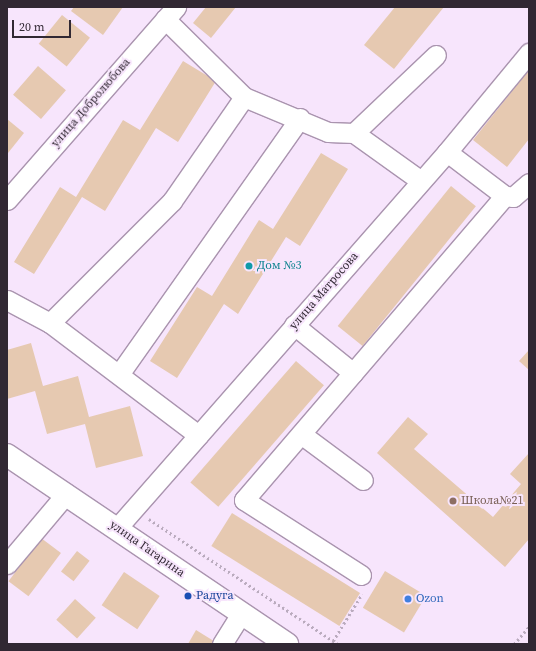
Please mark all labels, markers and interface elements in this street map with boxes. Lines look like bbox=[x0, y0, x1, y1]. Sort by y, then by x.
scale bar bbox=[14, 12, 73, 38]
text: 20 m bbox=[19, 19, 45, 35]
street label: улица Добролюбова bbox=[48, 56, 134, 150]
street label: улица Матросова bbox=[287, 249, 361, 333]
place label: Дом №3 bbox=[257, 259, 302, 273]
marker: Дом №3 bbox=[244, 261, 254, 271]
place label: Школа№21 bbox=[461, 494, 523, 508]
marker: Школа№21 bbox=[448, 496, 458, 506]
street label: улица Гагарина bbox=[107, 518, 187, 580]
place label: Радуга bbox=[196, 589, 234, 603]
marker: Радуга bbox=[183, 591, 193, 601]
place label: Ozon bbox=[416, 592, 444, 606]
marker: Ozon bbox=[403, 594, 413, 604]

